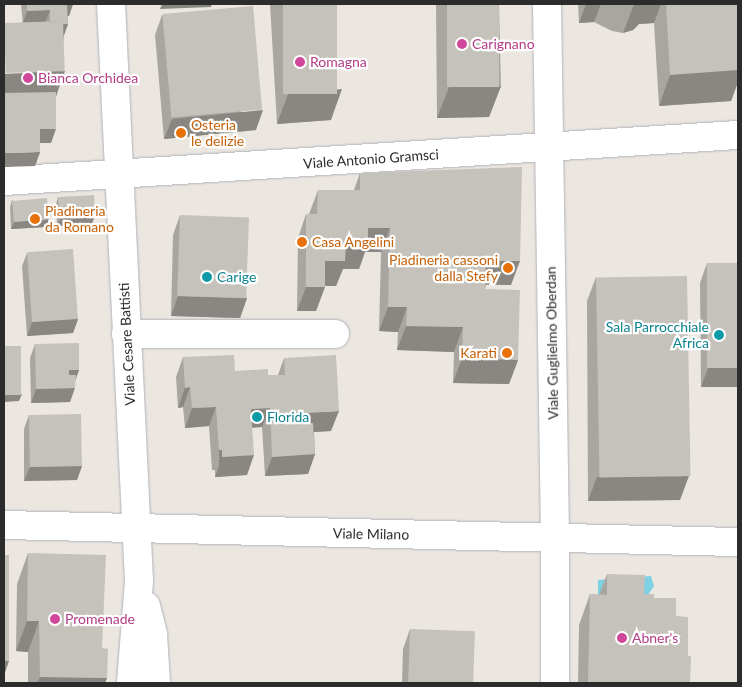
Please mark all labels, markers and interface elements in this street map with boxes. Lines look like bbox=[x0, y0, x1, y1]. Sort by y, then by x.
place label: Carignano bbox=[472, 36, 535, 52]
marker: Carignano bbox=[456, 38, 468, 50]
place label: Romagna bbox=[310, 54, 367, 70]
marker: Romagna bbox=[294, 56, 306, 68]
place label: Bianca Orchidea bbox=[38, 70, 138, 86]
marker: Bianca Orchidea bbox=[22, 72, 34, 84]
place label: Osteria le delizie bbox=[191, 117, 244, 150]
marker: Osteria le delizie bbox=[175, 127, 187, 139]
street label: Viale Antonio Gramsci bbox=[302, 146, 440, 172]
place label: Piadineria da Romano bbox=[45, 203, 114, 236]
marker: Piadineria da Romano bbox=[29, 213, 41, 225]
place label: Casa Angelini bbox=[312, 234, 395, 250]
marker: Casa Angelini bbox=[296, 236, 308, 248]
place label: Piadineria cassoni dalla Stefy bbox=[389, 252, 498, 284]
marker: Piadineria cassoni dalla Stefy bbox=[502, 262, 514, 274]
street label: Viale Guglielmo Oberdan bbox=[542, 266, 562, 420]
place label: Carige bbox=[217, 269, 256, 285]
marker: Carige bbox=[201, 271, 213, 283]
street label: Viale Cesare Battisti bbox=[115, 282, 139, 406]
place label: Sala Parrocchiale Africa bbox=[606, 319, 709, 352]
marker: Sala Parrocchiale Africa bbox=[713, 329, 725, 341]
place label: Karati bbox=[460, 345, 497, 361]
marker: Karati bbox=[501, 347, 513, 359]
place label: Florida bbox=[267, 409, 309, 425]
marker: Florida bbox=[251, 411, 263, 423]
street label: Viale Milano bbox=[333, 525, 409, 543]
place label: Promenade bbox=[65, 611, 135, 627]
marker: Promenade bbox=[49, 613, 61, 625]
place label: Abner's bbox=[632, 630, 678, 646]
marker: Abner's bbox=[616, 632, 628, 644]

